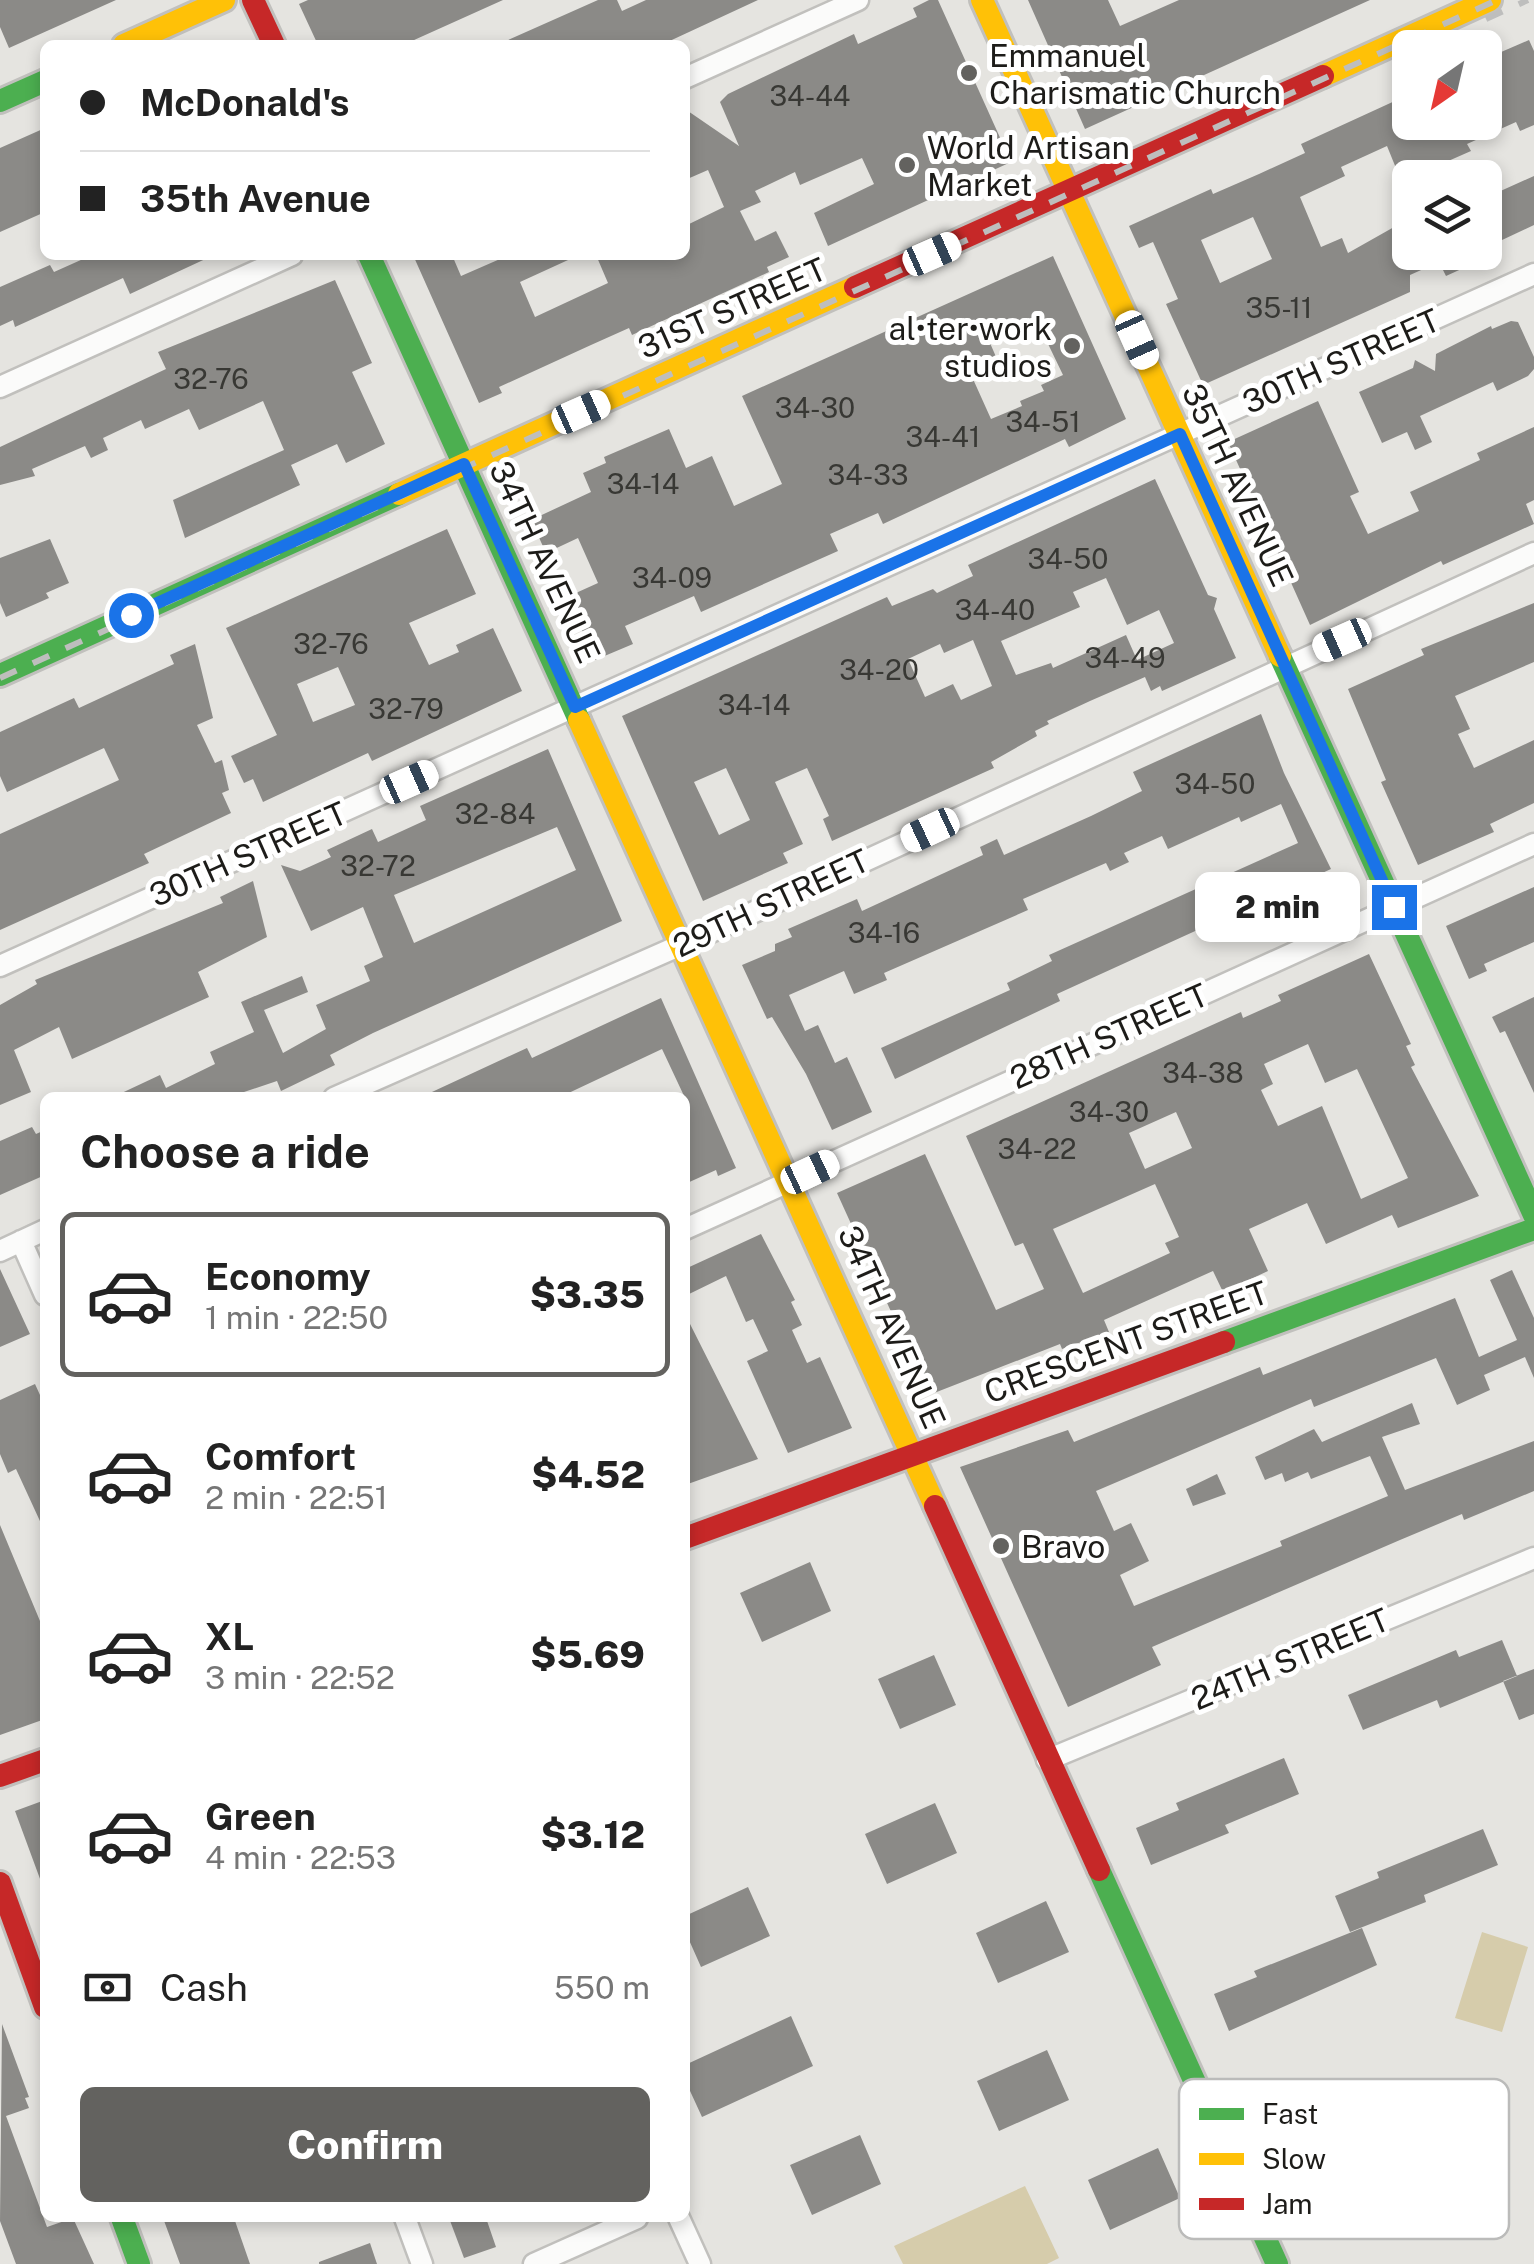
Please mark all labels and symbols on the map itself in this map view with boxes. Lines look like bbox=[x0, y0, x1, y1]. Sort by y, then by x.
north arrow bbox=[1392, 30, 1502, 140]
place label: Emmanuel Charismatic Church bbox=[989, 37, 1281, 111]
marker: Emmanuel Charismatic Church bbox=[958, 62, 980, 84]
house number: 34-44 bbox=[770, 79, 850, 112]
place label: World Artisan Market bbox=[927, 129, 1130, 203]
marker: World Artisan Market bbox=[896, 154, 918, 176]
car bbox=[898, 228, 966, 280]
street label: 31ST STREET bbox=[632, 250, 832, 366]
house number: 35-11 bbox=[1246, 291, 1312, 324]
street label: 30TH STREET bbox=[1237, 301, 1445, 421]
car bbox=[1111, 306, 1163, 374]
place label: al•ter•work studios bbox=[888, 310, 1052, 384]
marker: al•ter•work studios bbox=[1061, 335, 1083, 357]
house number: 32-76 bbox=[173, 362, 249, 395]
street label: 35TH AVENUE bbox=[1175, 378, 1301, 592]
car bbox=[547, 386, 615, 438]
house number: 34-30 bbox=[775, 391, 855, 424]
house number: 34-51 bbox=[1005, 405, 1081, 438]
house number: 34-41 bbox=[906, 420, 980, 453]
street label: 34TH AVENUE bbox=[482, 455, 608, 669]
house number: 34-33 bbox=[828, 458, 908, 491]
house number: 34-14 bbox=[607, 467, 679, 500]
house number: 34-50 bbox=[1028, 542, 1108, 575]
house number: 34-09 bbox=[632, 561, 712, 594]
route start bbox=[109, 593, 154, 638]
house number: 34-40 bbox=[955, 593, 1035, 626]
car bbox=[1308, 614, 1376, 666]
house number: 32-76 bbox=[293, 627, 369, 660]
house number: 34-49 bbox=[1085, 641, 1165, 674]
house number: 34-20 bbox=[839, 653, 919, 686]
house number: 34-14 bbox=[718, 688, 790, 721]
house number: 32-79 bbox=[368, 692, 444, 725]
car bbox=[375, 756, 443, 808]
house number: 34-50 bbox=[1175, 767, 1255, 800]
street label: 30TH STREET bbox=[144, 794, 352, 914]
house number: 32-84 bbox=[455, 797, 535, 830]
car bbox=[896, 804, 964, 856]
street label: 29TH STREET bbox=[667, 842, 875, 964]
house number: 32-72 bbox=[340, 849, 416, 882]
callout: 2 min bbox=[1194, 872, 1359, 942]
route end bbox=[1372, 885, 1417, 930]
house number: 34-16 bbox=[848, 916, 920, 949]
street label: 28TH STREET bbox=[1005, 976, 1213, 1096]
house number: 34-38 bbox=[1162, 1056, 1244, 1089]
house number: 34-30 bbox=[1069, 1095, 1149, 1128]
house number: 34-22 bbox=[997, 1132, 1077, 1165]
car bbox=[776, 1146, 844, 1198]
street label: 34TH AVENUE bbox=[831, 1220, 953, 1434]
street label: CRESCENT STREET bbox=[979, 1274, 1273, 1410]
place label: Bravo bbox=[1021, 1528, 1105, 1565]
marker: Bravo bbox=[990, 1535, 1012, 1557]
street label: 24TH STREET bbox=[1186, 1601, 1394, 1717]
legend bbox=[1179, 2079, 1509, 2239]
text: Fast bbox=[1262, 2097, 1318, 2130]
text: Slow bbox=[1262, 2142, 1326, 2175]
text: Jam bbox=[1262, 2187, 1313, 2220]

